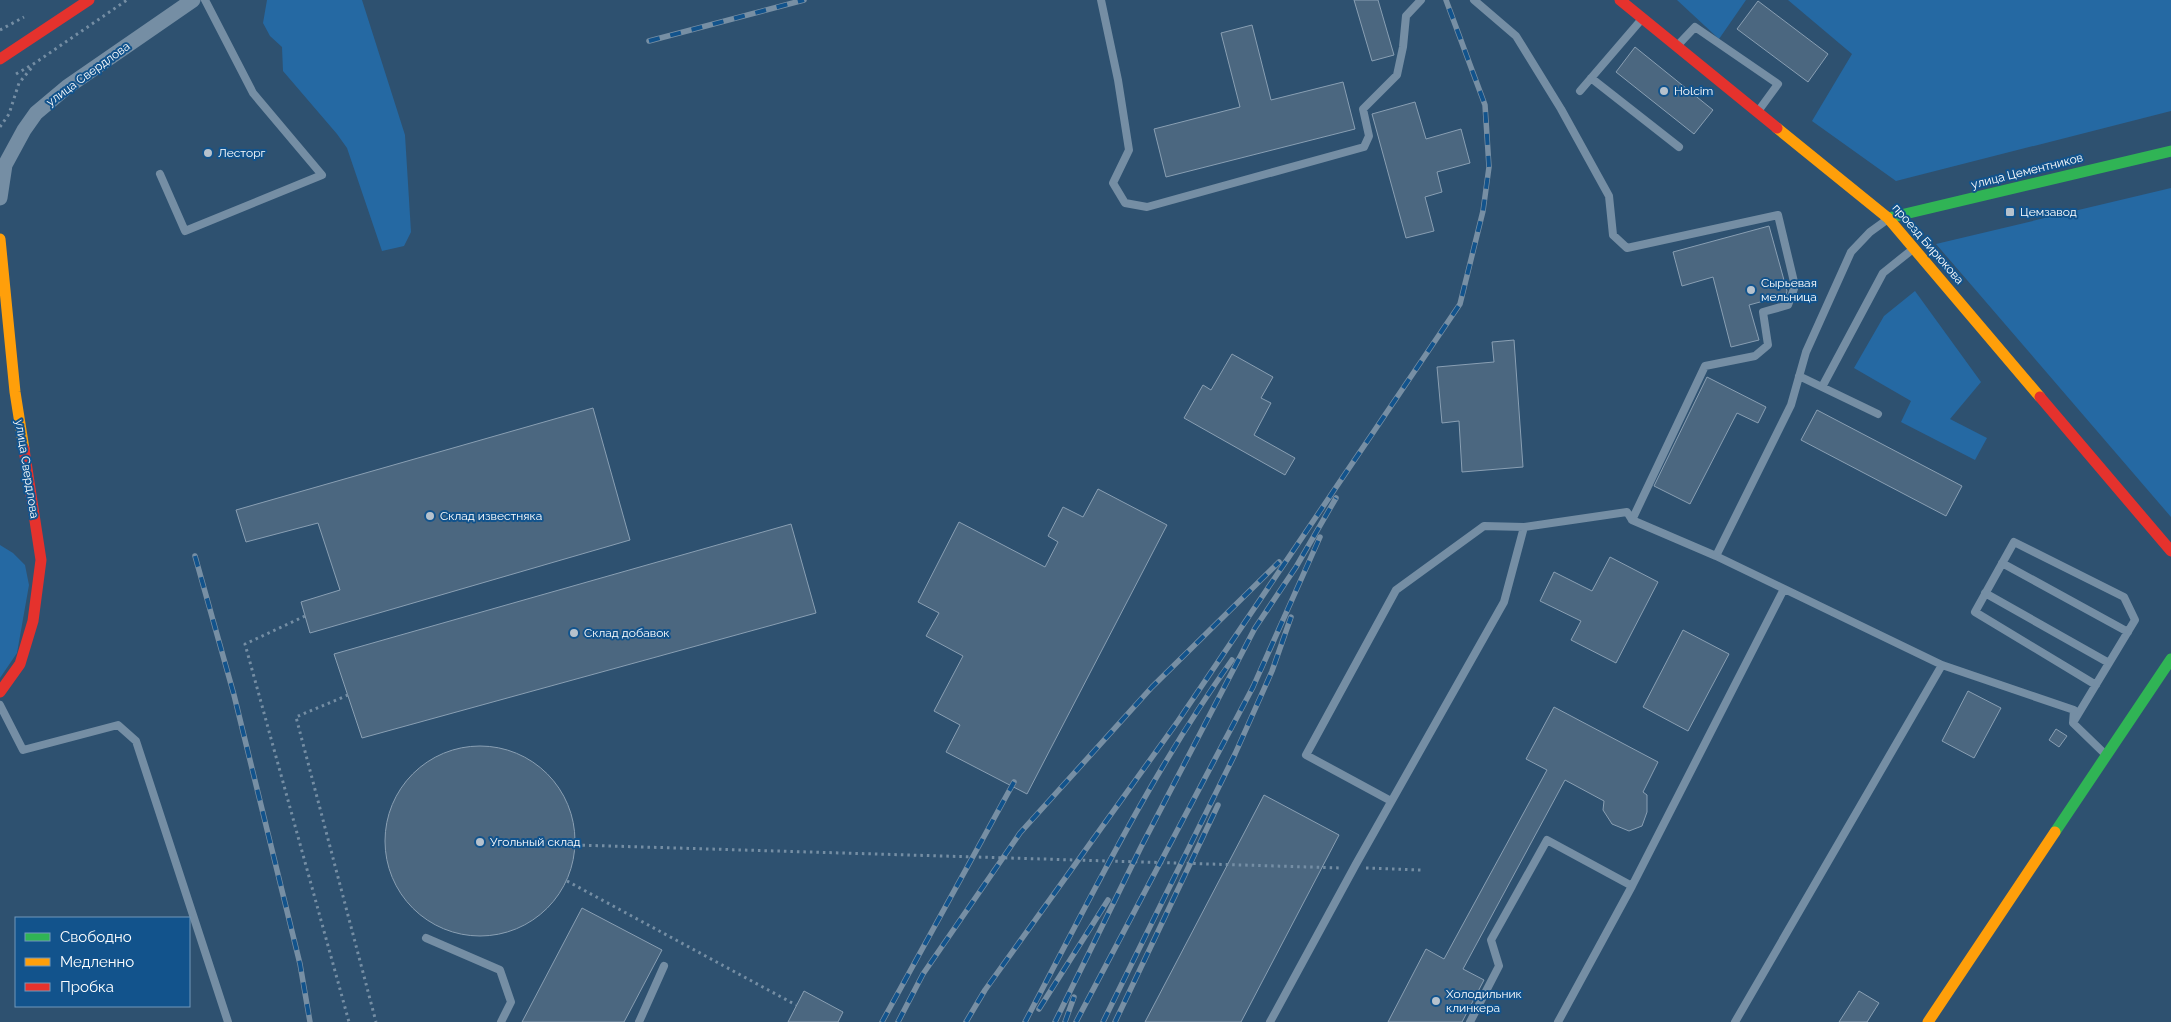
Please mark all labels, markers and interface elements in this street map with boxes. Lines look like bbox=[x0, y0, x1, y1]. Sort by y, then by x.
street label: улица Свердлова bbox=[43, 39, 133, 109]
place label: Holcim bbox=[1674, 84, 1713, 98]
marker: Holcim bbox=[1658, 85, 1670, 97]
place label: Лесторг bbox=[218, 146, 266, 160]
marker: Лесторг bbox=[202, 147, 214, 159]
street label: улица Цементников bbox=[1970, 150, 2084, 192]
street label: проезд Бирюкова bbox=[1889, 201, 1967, 287]
place label: Цемзавод bbox=[2020, 205, 2077, 219]
marker: Цемзавод bbox=[2004, 206, 2016, 218]
place label: Сырьевая мельница bbox=[1761, 276, 1817, 304]
marker: Сырьевая мельница bbox=[1745, 284, 1757, 296]
street label: улица Свердлова bbox=[12, 419, 42, 519]
place label: Склад известняка bbox=[440, 509, 542, 523]
marker: Склад известняка bbox=[424, 510, 436, 522]
place label: Склад добавок bbox=[584, 626, 670, 640]
marker: Склад добавок bbox=[568, 627, 580, 639]
place label: Угольный склад bbox=[490, 835, 581, 849]
marker: Угольный склад bbox=[474, 836, 486, 848]
legend bbox=[15, 917, 190, 1007]
text: Свободно bbox=[60, 928, 132, 946]
text: Медленно bbox=[60, 953, 134, 971]
text: Пробка bbox=[60, 978, 114, 996]
place label: Холодильник клинкера bbox=[1446, 987, 1522, 1015]
marker: Холодильник клинкера bbox=[1430, 995, 1442, 1007]

